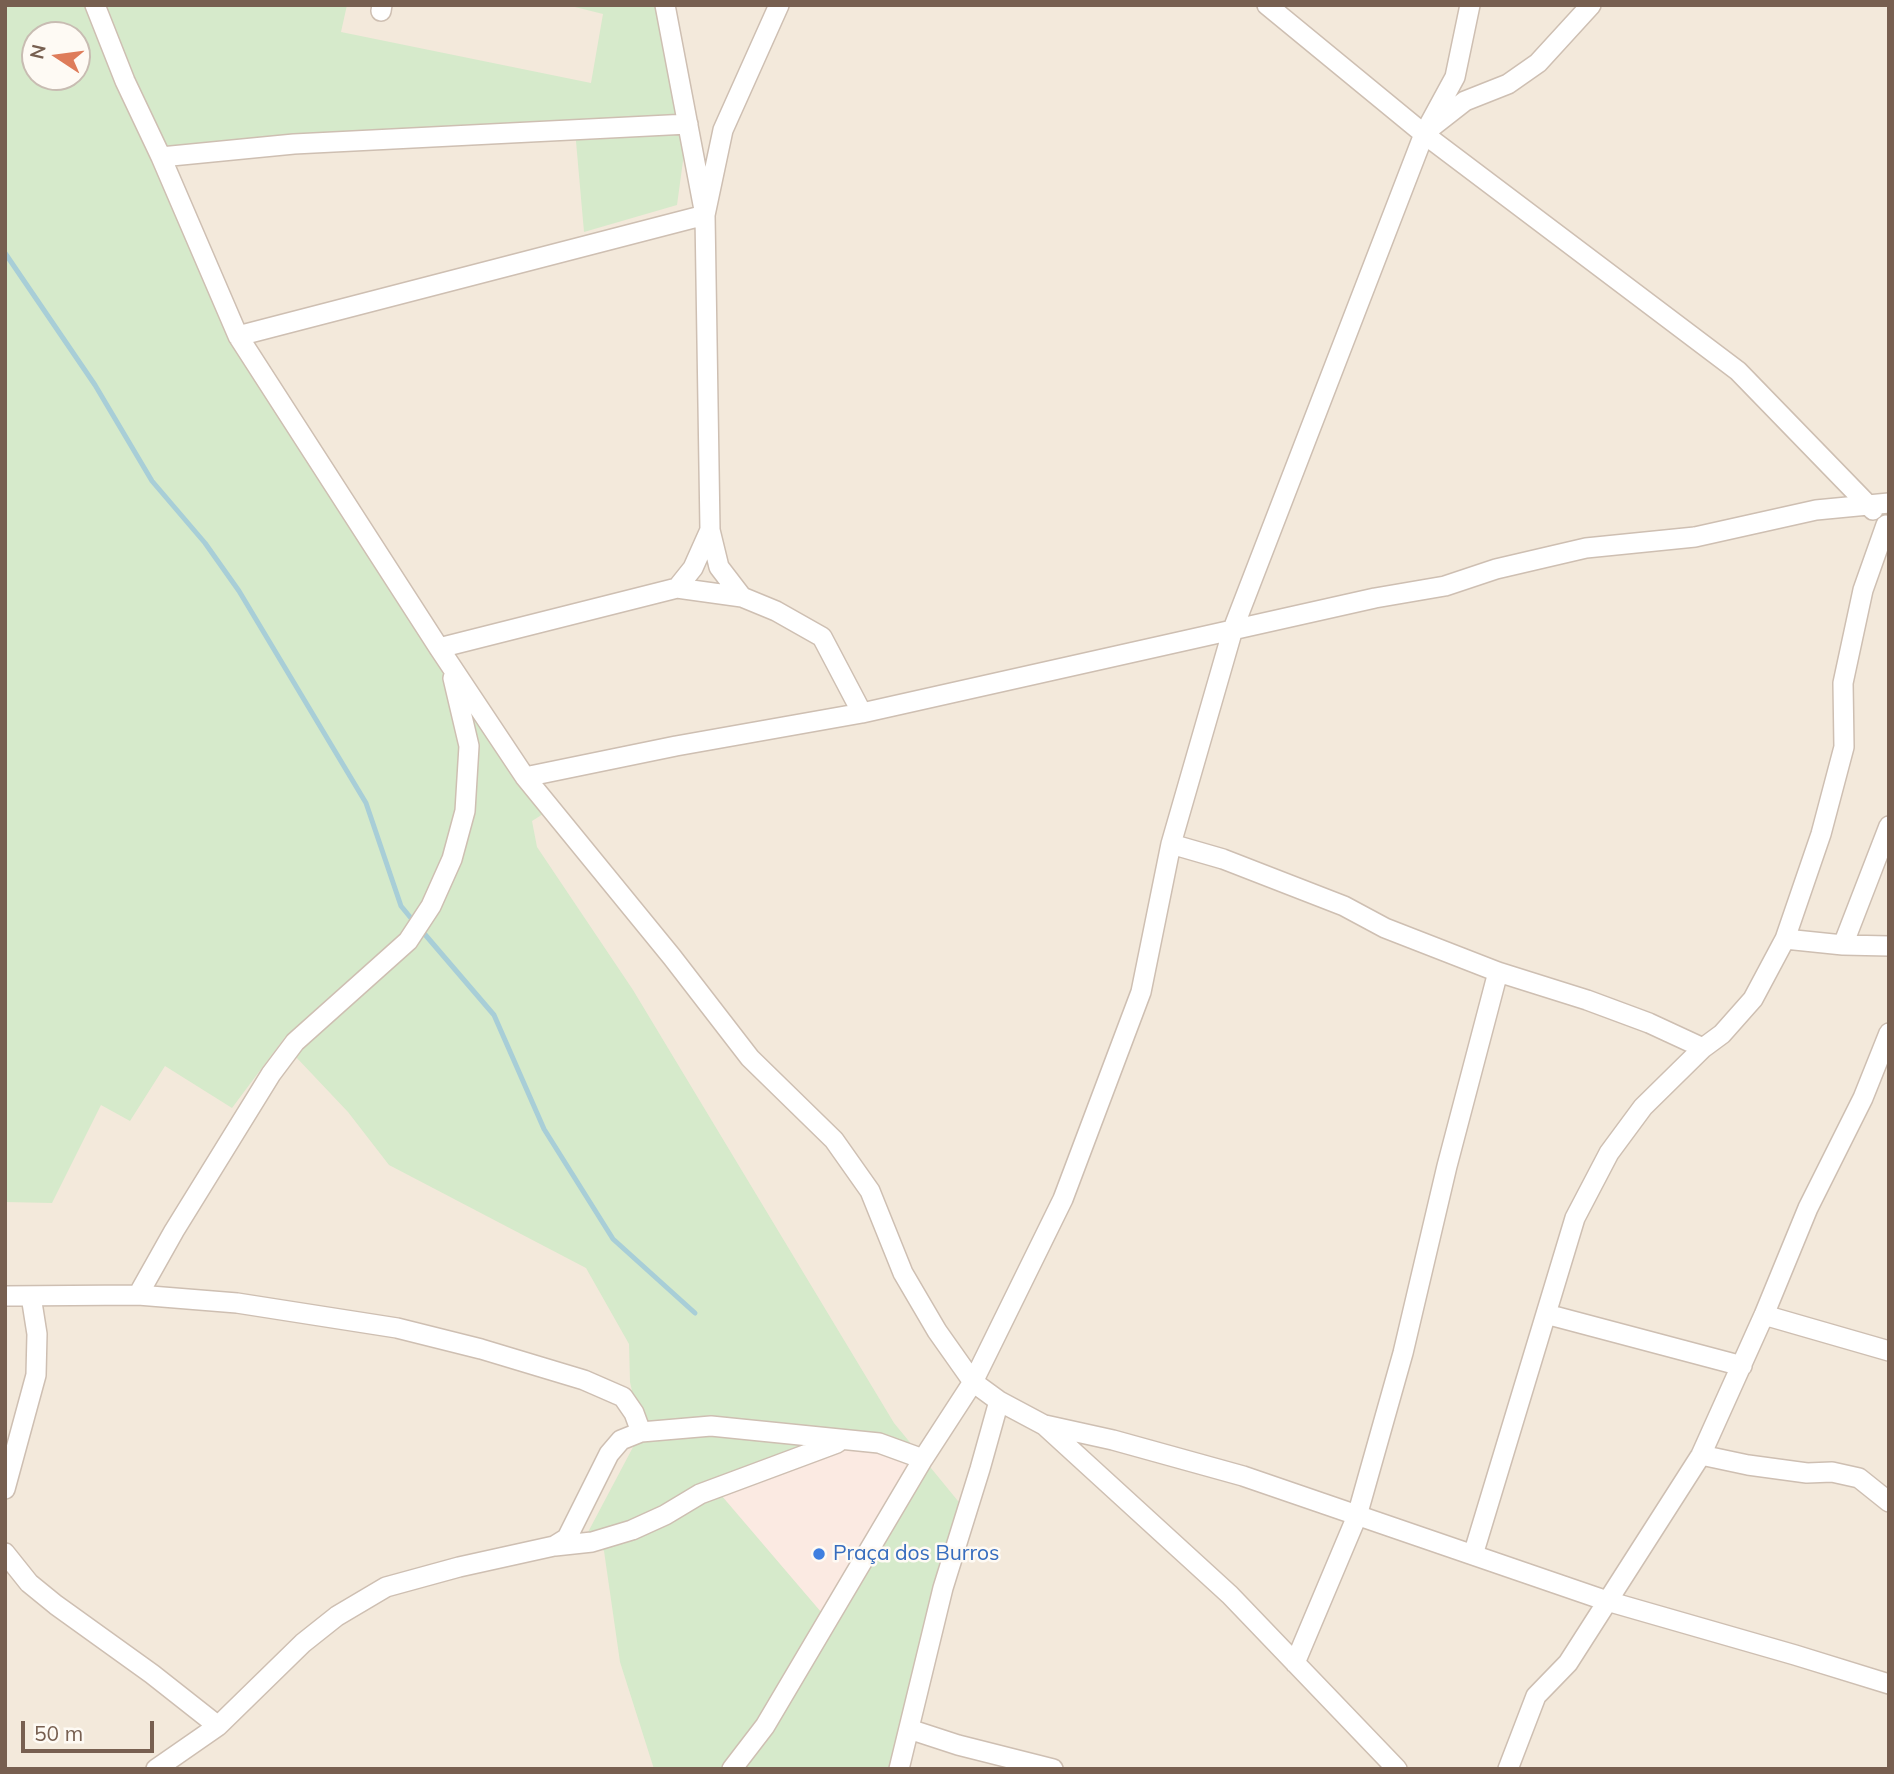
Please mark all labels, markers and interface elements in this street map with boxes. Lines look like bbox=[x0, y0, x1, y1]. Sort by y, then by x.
north arrow bbox=[21, 21, 91, 91]
text: N bbox=[24, 42, 51, 61]
place label: Praça dos Burros bbox=[833, 1541, 999, 1567]
marker: Praça dos Burros bbox=[811, 1546, 827, 1562]
scale bar bbox=[24, 1708, 158, 1752]
text: 50 m bbox=[34, 1720, 83, 1746]

